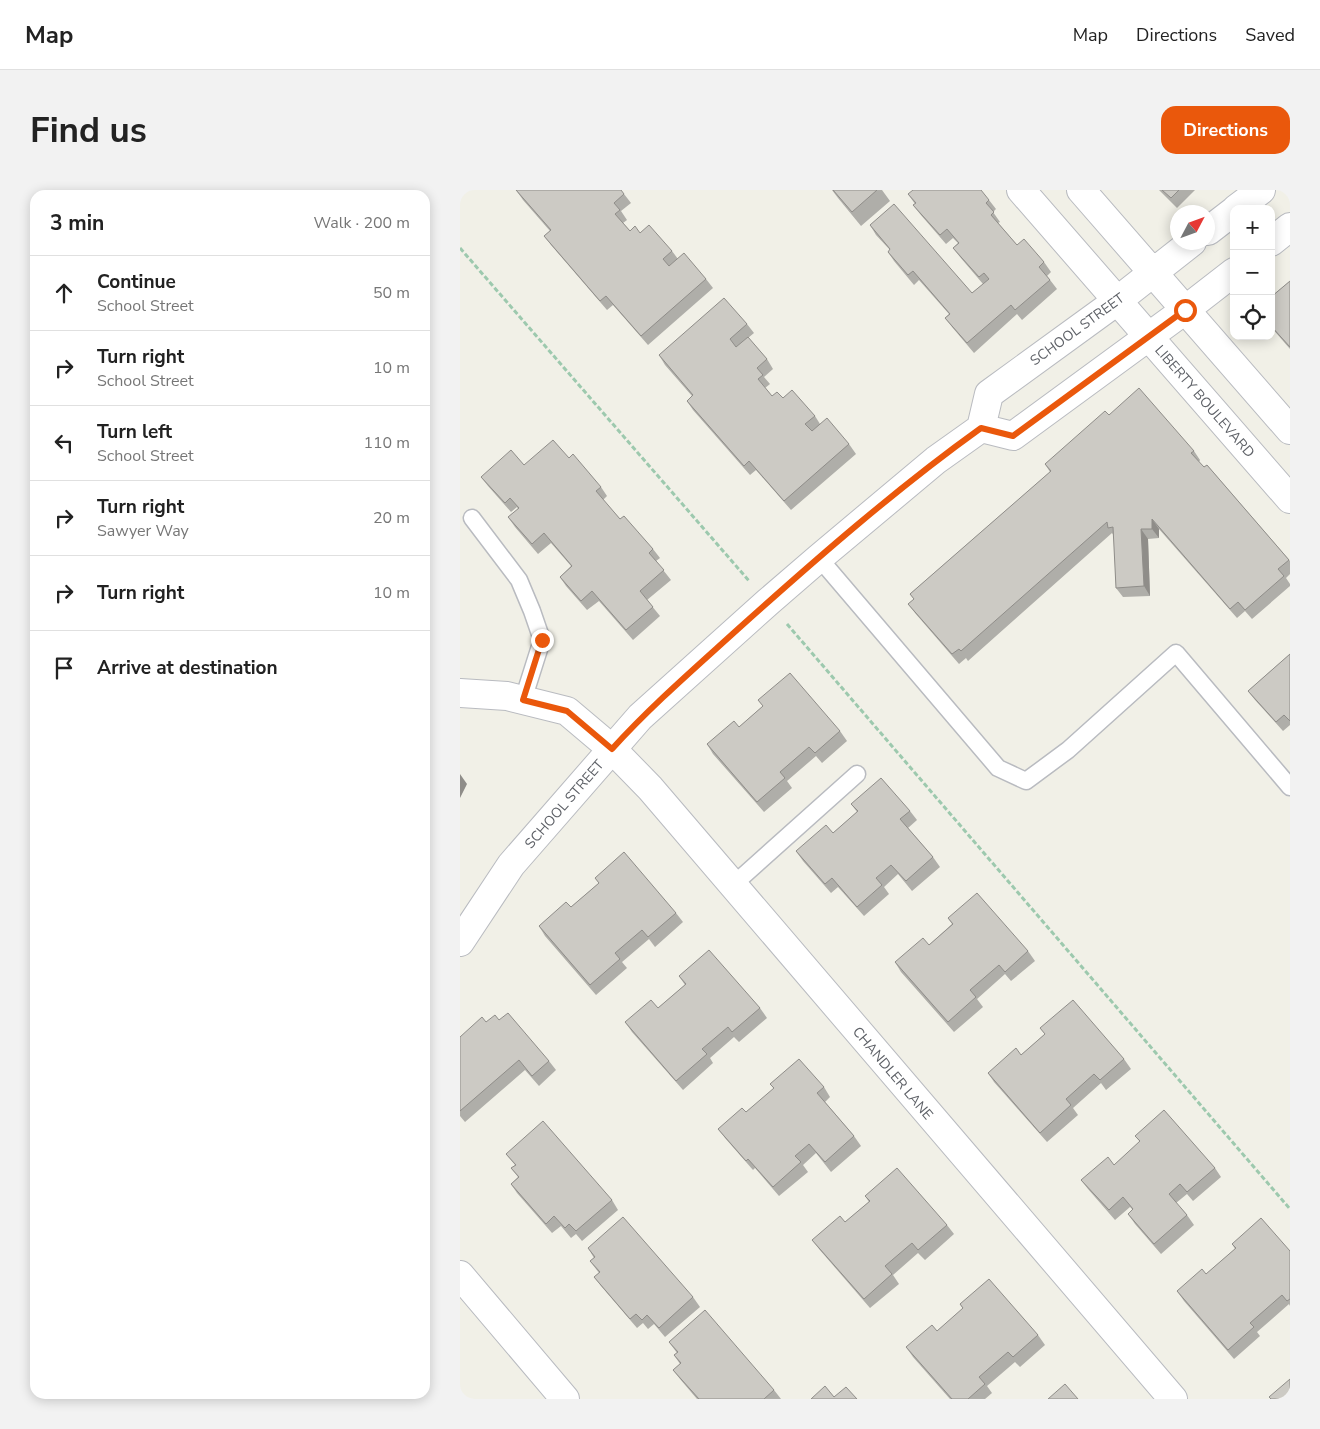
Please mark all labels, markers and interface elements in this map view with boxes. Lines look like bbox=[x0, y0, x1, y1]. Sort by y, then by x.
text: Map bbox=[25, 19, 73, 51]
text: Map bbox=[1073, 23, 1108, 47]
text: Directions bbox=[1136, 23, 1217, 47]
text: Saved bbox=[1245, 23, 1295, 47]
button: Directions bbox=[1161, 106, 1290, 154]
text: Find us bbox=[30, 107, 147, 154]
north arrow bbox=[1170, 205, 1215, 250]
map controls bbox=[1230, 205, 1275, 340]
button: + bbox=[1230, 205, 1275, 250]
text: 3 min bbox=[50, 209, 104, 237]
text: Walk · 200 m bbox=[314, 212, 410, 234]
button: − bbox=[1230, 250, 1275, 295]
text: Continue bbox=[97, 269, 176, 295]
icon: ahead bbox=[50, 279, 78, 307]
text: 50 m bbox=[373, 282, 410, 304]
street label: SCHOOL STREET bbox=[1026, 288, 1129, 370]
text: School Street bbox=[97, 295, 194, 317]
button: locate bbox=[1230, 295, 1275, 340]
route start bbox=[1174, 299, 1197, 322]
street label: LIBERTY BOULEVARD bbox=[1150, 341, 1259, 462]
text: Turn right bbox=[97, 344, 184, 370]
icon: right bbox=[50, 354, 78, 382]
text: 10 m bbox=[373, 357, 410, 379]
text: School Street bbox=[97, 370, 194, 392]
text: Turn left bbox=[97, 419, 172, 445]
icon: left bbox=[50, 429, 78, 457]
text: 110 m bbox=[363, 432, 410, 454]
text: School Street bbox=[97, 445, 194, 467]
text: Turn right bbox=[97, 494, 184, 520]
icon: right bbox=[50, 504, 78, 532]
text: 20 m bbox=[373, 507, 410, 529]
text: Sawyer Way bbox=[97, 520, 189, 542]
icon: right bbox=[50, 579, 78, 607]
text: Turn right bbox=[97, 580, 184, 606]
text: 10 m bbox=[373, 582, 410, 604]
route end bbox=[531, 629, 554, 652]
icon: arrive bbox=[50, 654, 78, 682]
text: Arrive at destination bbox=[97, 655, 278, 681]
street label: SCHOOL STREET bbox=[520, 755, 609, 853]
street label: CHANDLER LANE bbox=[848, 1023, 937, 1124]

